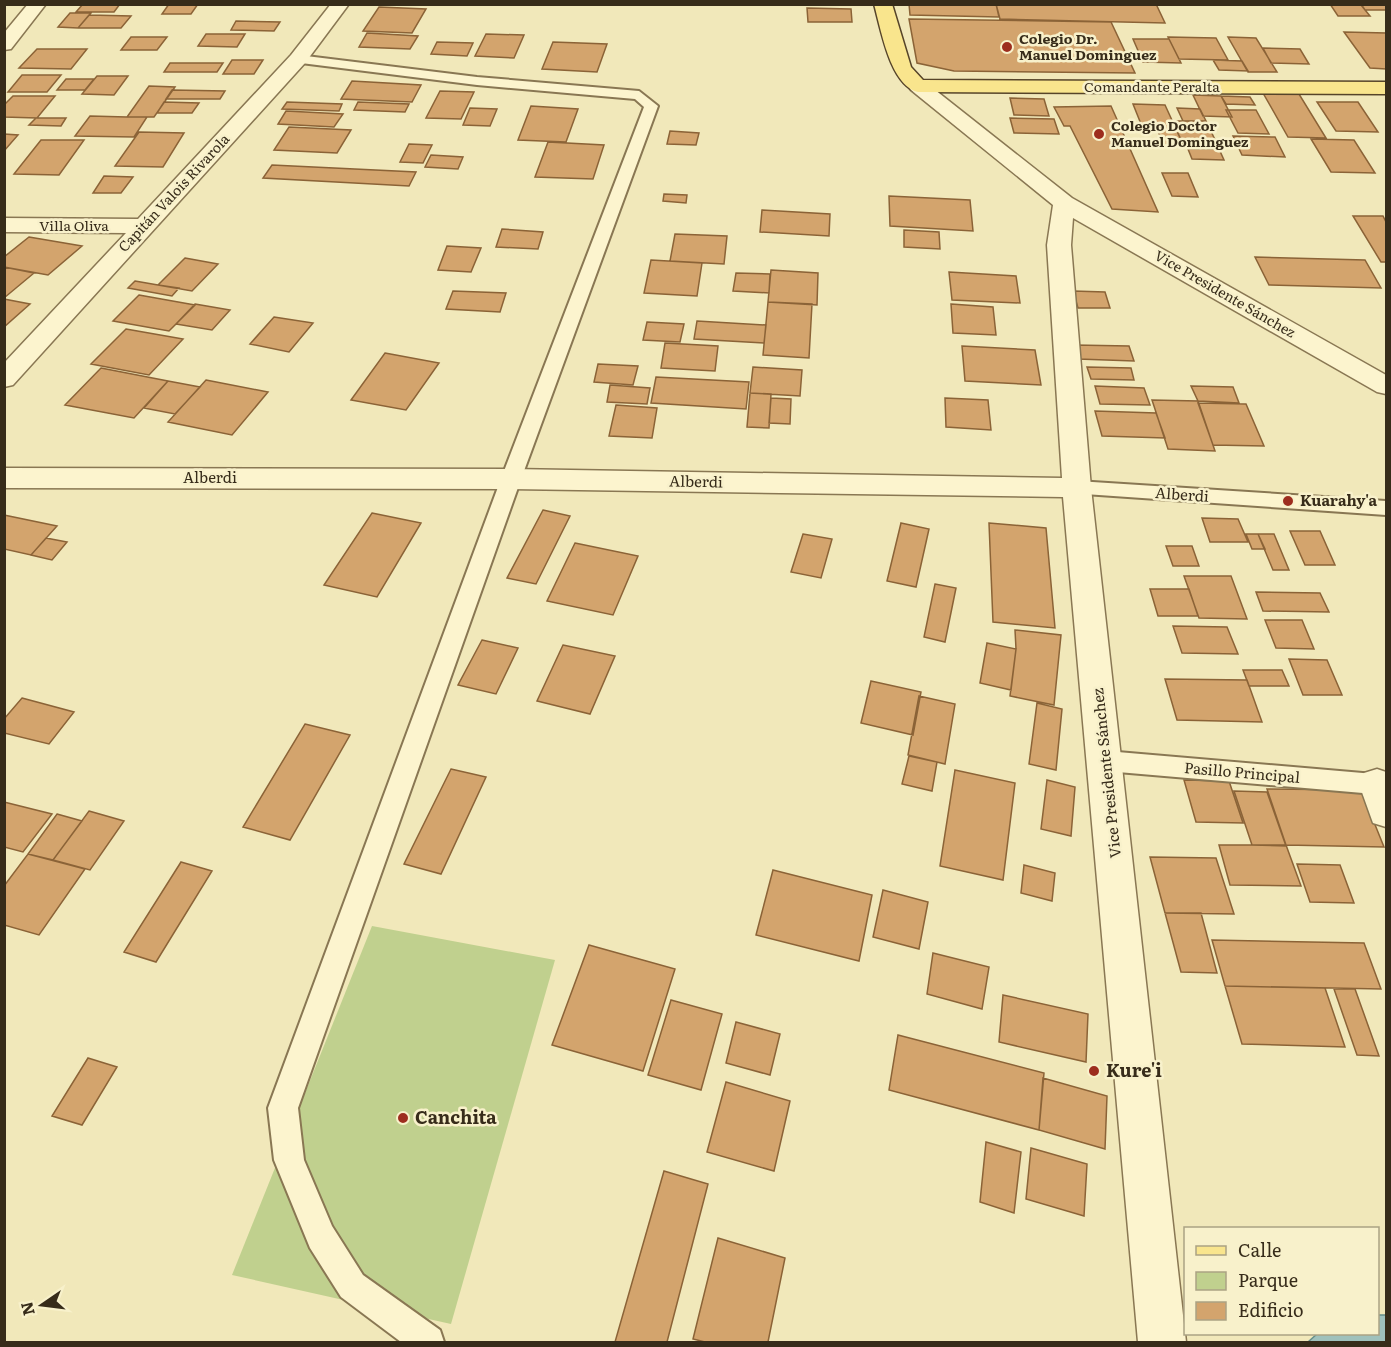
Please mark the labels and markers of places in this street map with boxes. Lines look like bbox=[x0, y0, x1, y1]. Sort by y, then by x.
place label: Colegio Dr. Manuel Dominguez bbox=[1019, 28, 1157, 64]
marker: Colegio Dr. Manuel Dominguez bbox=[1000, 40, 1014, 54]
place label: Colegio Doctor Manuel Dominguez bbox=[1111, 115, 1249, 151]
marker: Colegio Doctor Manuel Dominguez bbox=[1092, 127, 1106, 141]
place label: Kuarahy'a bbox=[1300, 488, 1378, 511]
marker: Kuarahy'a bbox=[1281, 494, 1295, 508]
place label: Kure'i bbox=[1106, 1056, 1162, 1083]
marker: Kure'i bbox=[1087, 1064, 1101, 1078]
place label: Canchita bbox=[415, 1103, 497, 1130]
marker: Canchita bbox=[396, 1111, 410, 1125]

